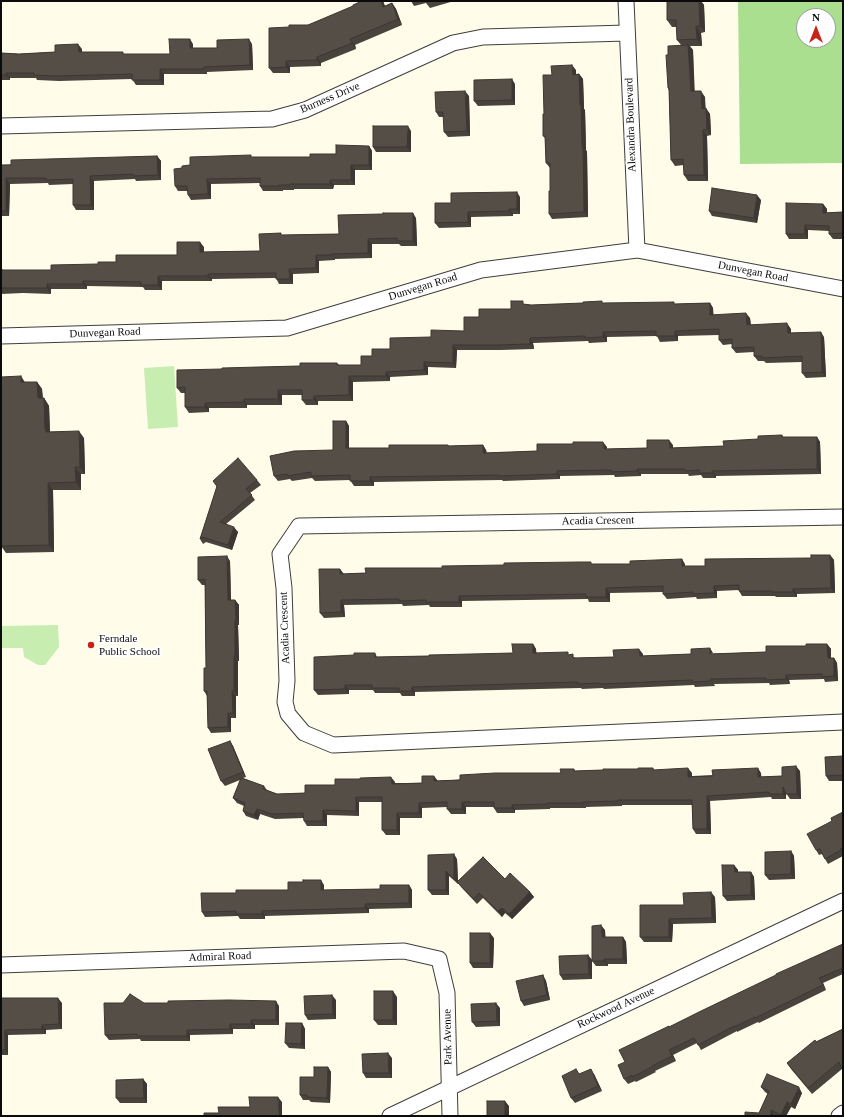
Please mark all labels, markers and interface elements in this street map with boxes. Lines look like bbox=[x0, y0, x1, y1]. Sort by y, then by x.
north arrow bbox=[796, 8, 836, 48]
text: N bbox=[812, 11, 820, 23]
street label: Alexandra Boulevard bbox=[623, 78, 639, 172]
street label: Burness Drive bbox=[298, 80, 362, 116]
street label: Dunvegan Road bbox=[717, 259, 789, 285]
street label: Dunvegan Road bbox=[387, 270, 459, 304]
street label: Dunvegan Road bbox=[69, 325, 141, 341]
street label: Acadia Crescent bbox=[562, 514, 634, 528]
street label: Acadia Crescent bbox=[277, 592, 293, 664]
place label: Ferndale Public School bbox=[99, 632, 160, 658]
marker: Ferndale Public School bbox=[86, 640, 96, 650]
street label: Admiral Road bbox=[188, 949, 252, 965]
street label: Rockwood Avenue bbox=[575, 984, 657, 1032]
street label: Park Avenue bbox=[441, 1009, 455, 1065]

